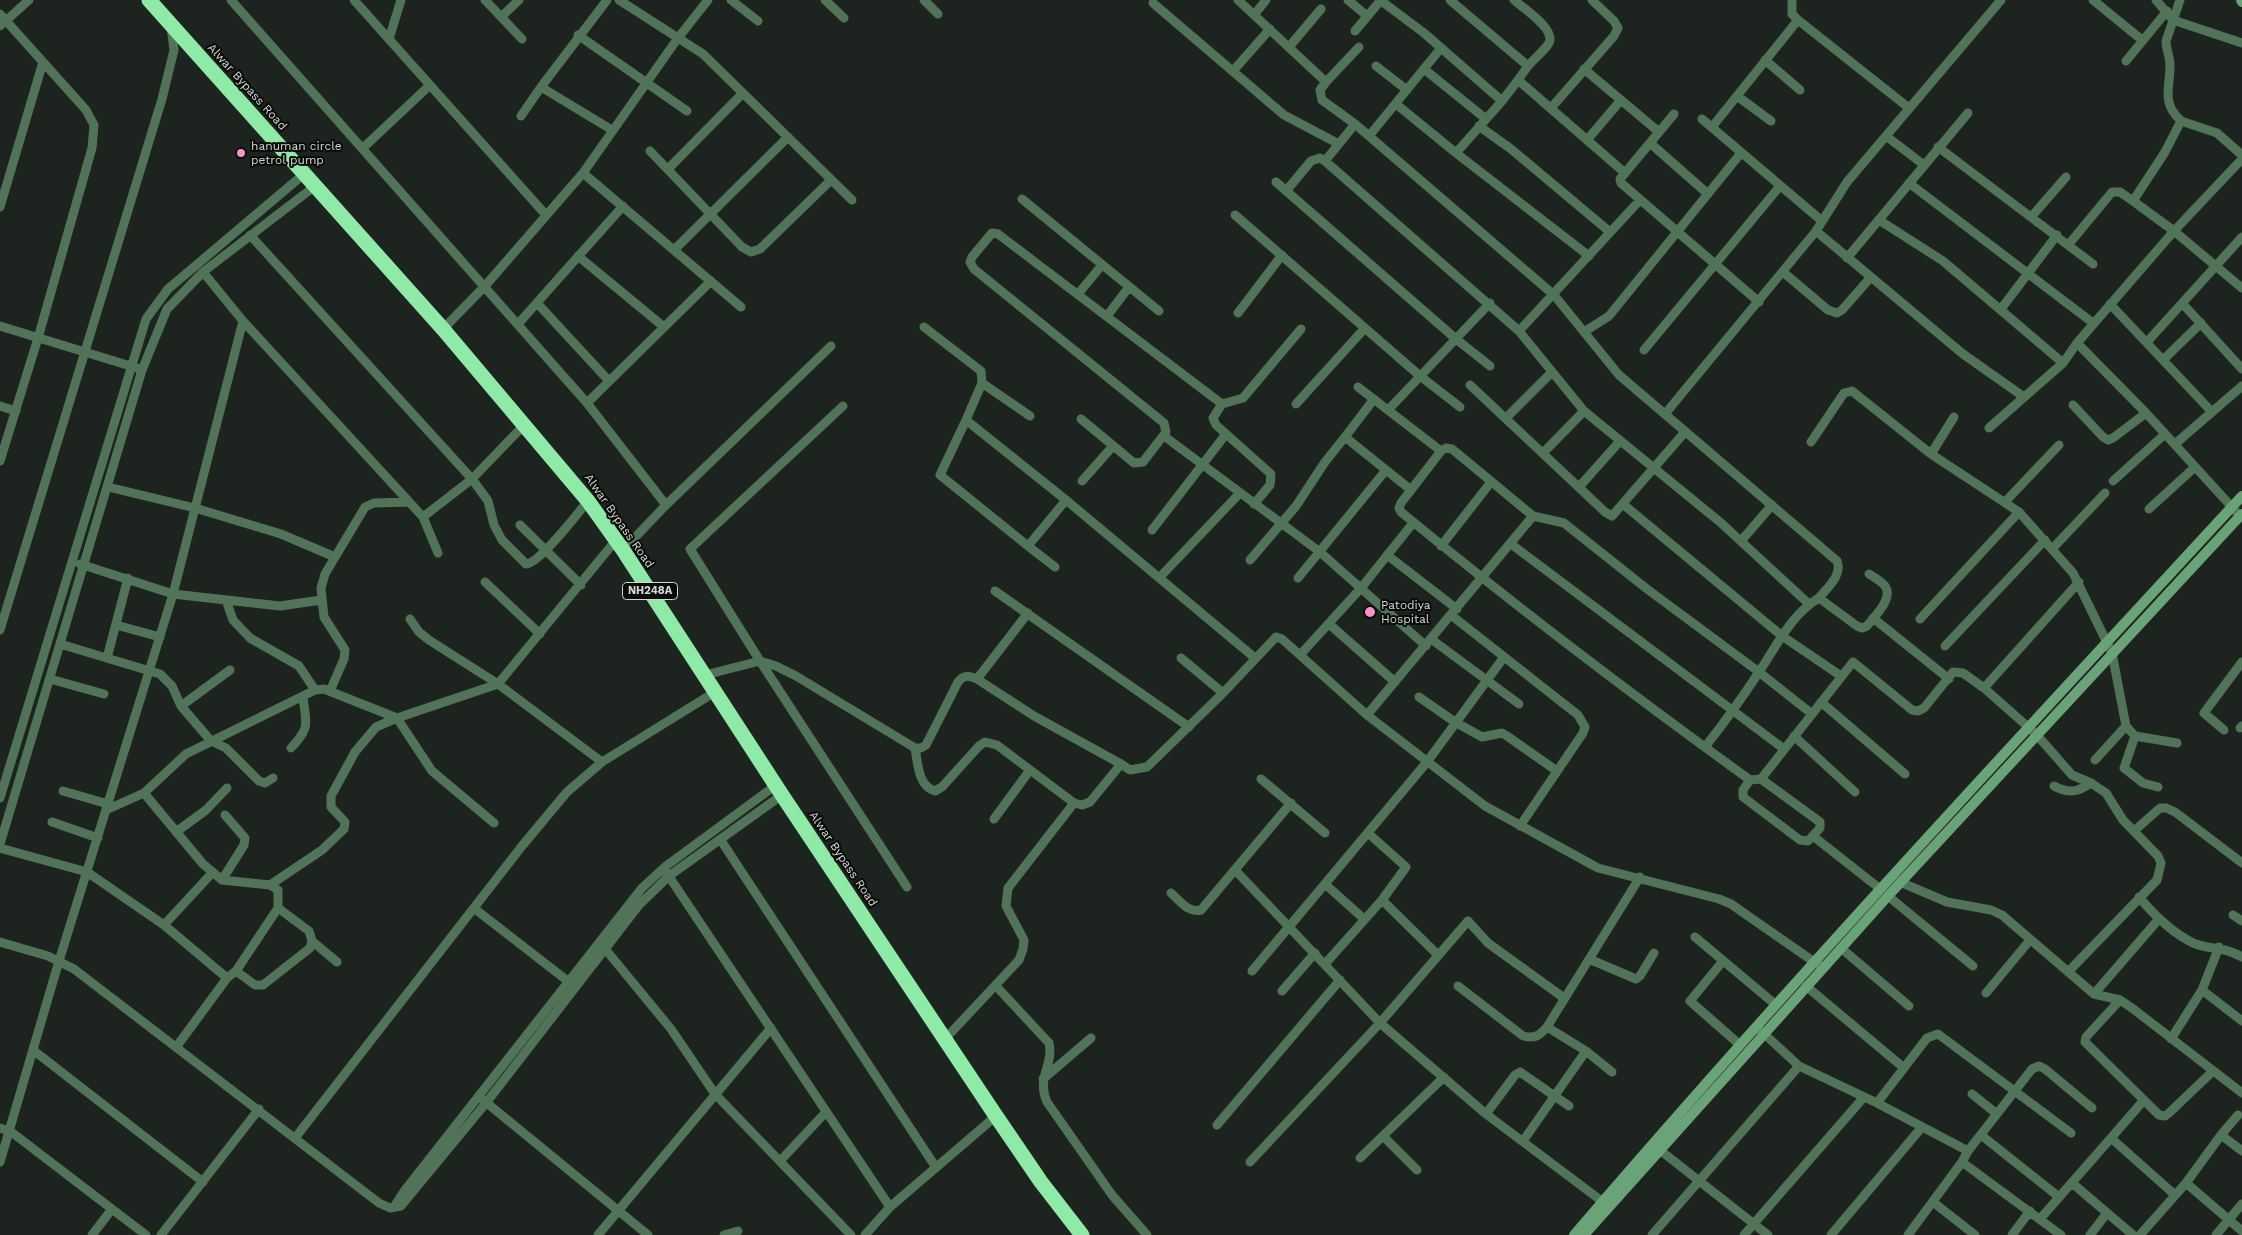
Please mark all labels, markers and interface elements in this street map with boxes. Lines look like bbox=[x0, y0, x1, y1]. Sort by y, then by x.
street label: Alwar Bypass Road bbox=[204, 41, 290, 133]
place label: hanuman circle petrol pump bbox=[251, 139, 342, 167]
marker: hanuman circle petrol pump bbox=[235, 147, 247, 159]
street label: Alwar Bypass Road bbox=[581, 471, 657, 571]
road number: NH248A bbox=[622, 582, 678, 600]
place label: Patodiya Hospital bbox=[1381, 598, 1431, 626]
marker: Patodiya Hospital bbox=[1363, 605, 1377, 619]
street label: Alwar Bypass Road bbox=[806, 809, 880, 909]

